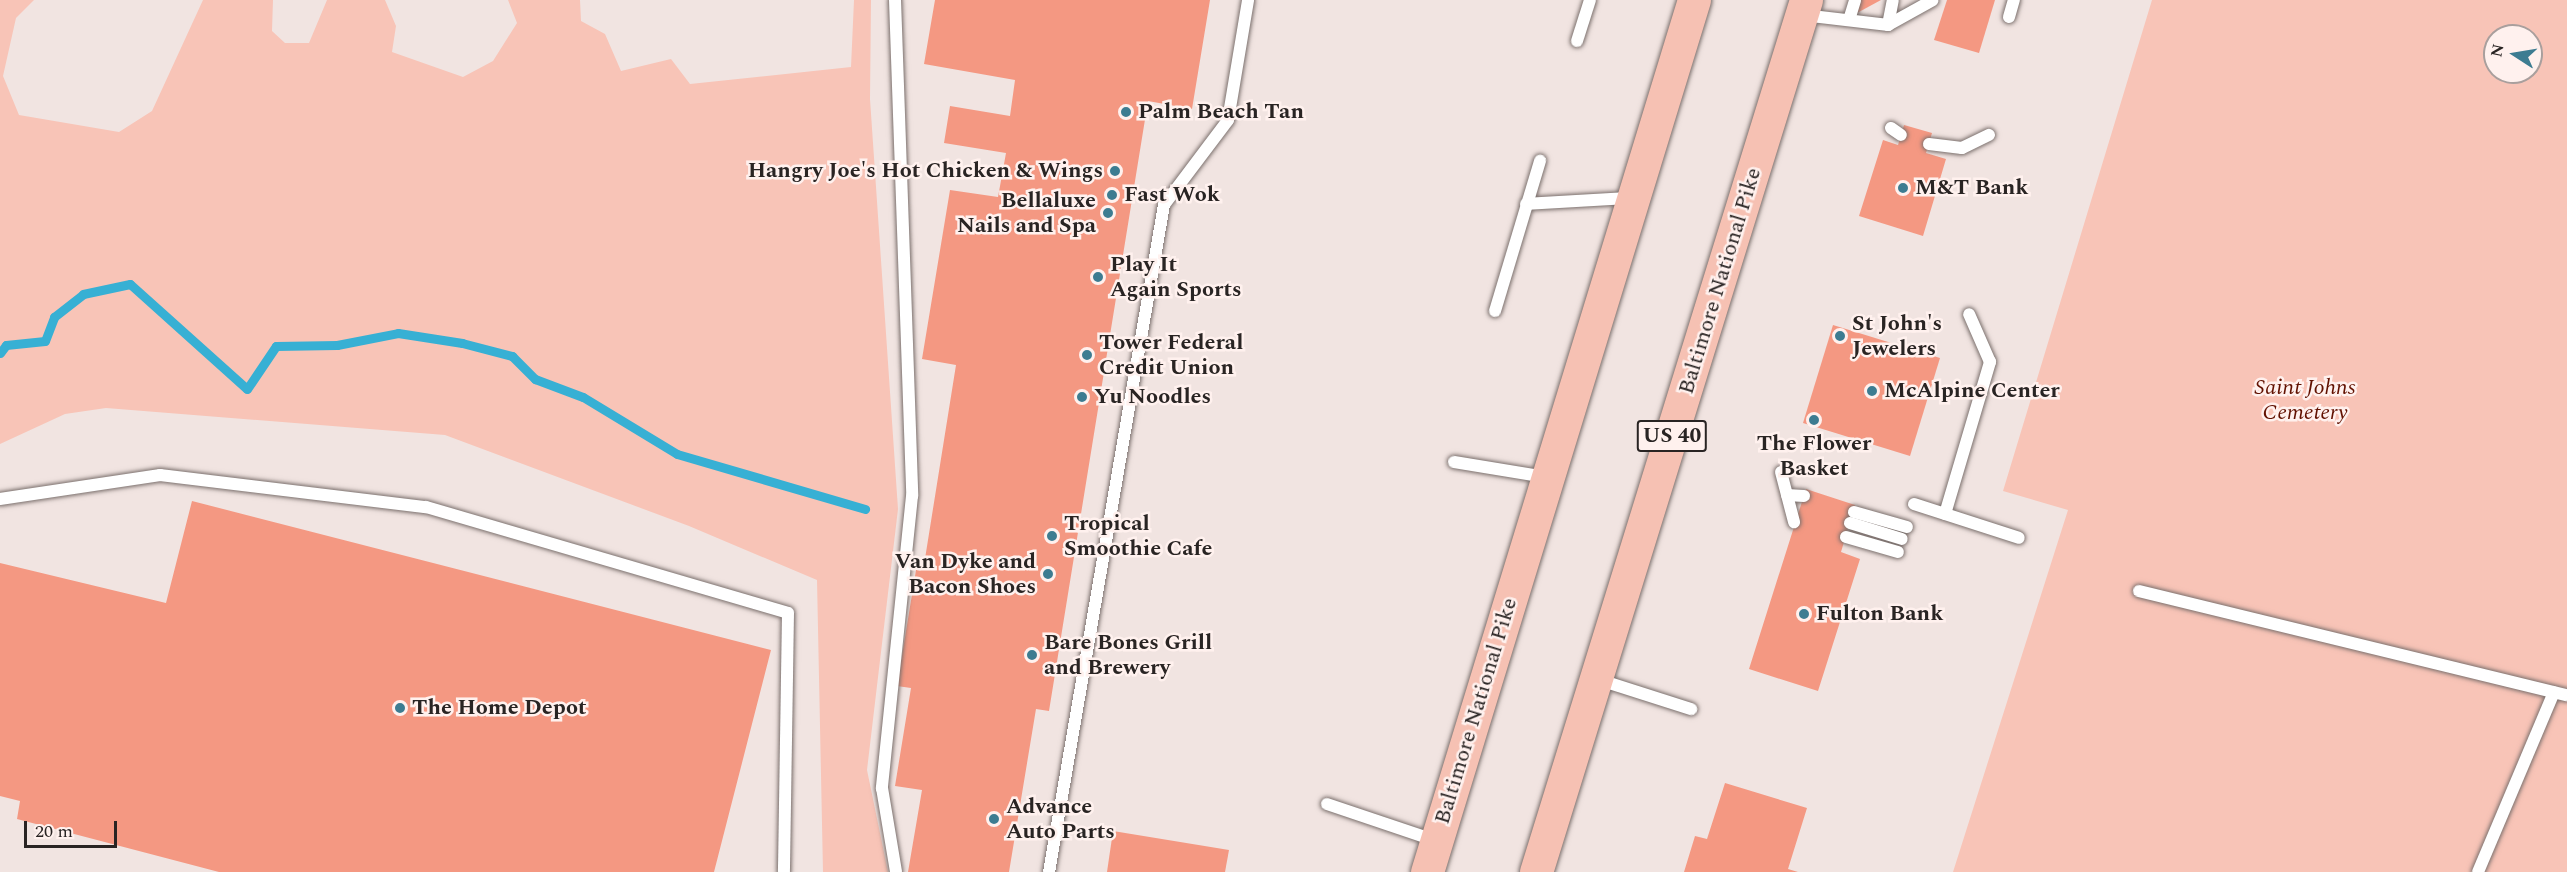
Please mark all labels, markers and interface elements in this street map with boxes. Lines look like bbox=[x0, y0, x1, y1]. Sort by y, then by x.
north arrow bbox=[2483, 24, 2543, 84]
text: N bbox=[2484, 42, 2510, 60]
place label: Palm Beach Tan bbox=[1138, 99, 1304, 125]
marker: Palm Beach Tan bbox=[1119, 105, 1133, 119]
place label: Hangry Joe's Hot Chicken & Wings bbox=[748, 158, 1103, 184]
marker: Hangry Joe's Hot Chicken & Wings bbox=[1108, 164, 1122, 178]
street label: Baltimore National Pike bbox=[1673, 165, 1767, 397]
place label: M&T Bank bbox=[1915, 175, 2029, 201]
marker: M&T Bank bbox=[1896, 181, 1910, 195]
place label: Fast Wok bbox=[1124, 182, 1220, 208]
place label: Bellaluxe Nails and Spa bbox=[957, 187, 1096, 238]
marker: Fast Wok bbox=[1105, 188, 1119, 202]
marker: Bellaluxe Nails and Spa bbox=[1101, 206, 1115, 220]
place label: Play It Again Sports bbox=[1110, 251, 1241, 302]
marker: Play It Again Sports bbox=[1091, 270, 1105, 284]
place label: St John's Jewelers bbox=[1852, 310, 1942, 362]
place label: Tower Federal Credit Union bbox=[1099, 329, 1243, 380]
marker: St John's Jewelers bbox=[1833, 329, 1847, 343]
marker: Tower Federal Credit Union bbox=[1080, 348, 1094, 362]
park label: Saint Johns Cemetery bbox=[2255, 374, 2355, 426]
place label: McAlpine Center bbox=[1884, 378, 2060, 404]
place label: Yu Noodles bbox=[1094, 384, 1211, 410]
marker: McAlpine Center bbox=[1865, 384, 1879, 398]
marker: Yu Noodles bbox=[1075, 390, 1089, 404]
marker: The Flower Basket bbox=[1807, 413, 1821, 427]
road number: US 40 bbox=[1636, 418, 1708, 454]
place label: The Flower Basket bbox=[1757, 430, 1871, 482]
place label: Tropical Smoothie Cafe bbox=[1064, 510, 1212, 562]
marker: Tropical Smoothie Cafe bbox=[1045, 529, 1059, 543]
place label: Van Dyke and Bacon Shoes bbox=[895, 548, 1036, 600]
marker: Van Dyke and Bacon Shoes bbox=[1041, 567, 1055, 581]
street label: Baltimore National Pike bbox=[1429, 595, 1523, 827]
place label: Fulton Bank bbox=[1816, 601, 1943, 627]
marker: Fulton Bank bbox=[1797, 607, 1811, 621]
place label: Bare Bones Grill and Brewery bbox=[1044, 629, 1212, 680]
marker: Bare Bones Grill and Brewery bbox=[1025, 648, 1039, 662]
place label: The Home Depot bbox=[412, 695, 587, 721]
marker: The Home Depot bbox=[393, 701, 407, 715]
place label: Advance Auto Parts bbox=[1006, 793, 1115, 844]
scale bar bbox=[27, 809, 120, 847]
marker: Advance Auto Parts bbox=[987, 812, 1001, 826]
text: 20 m bbox=[35, 818, 73, 845]

